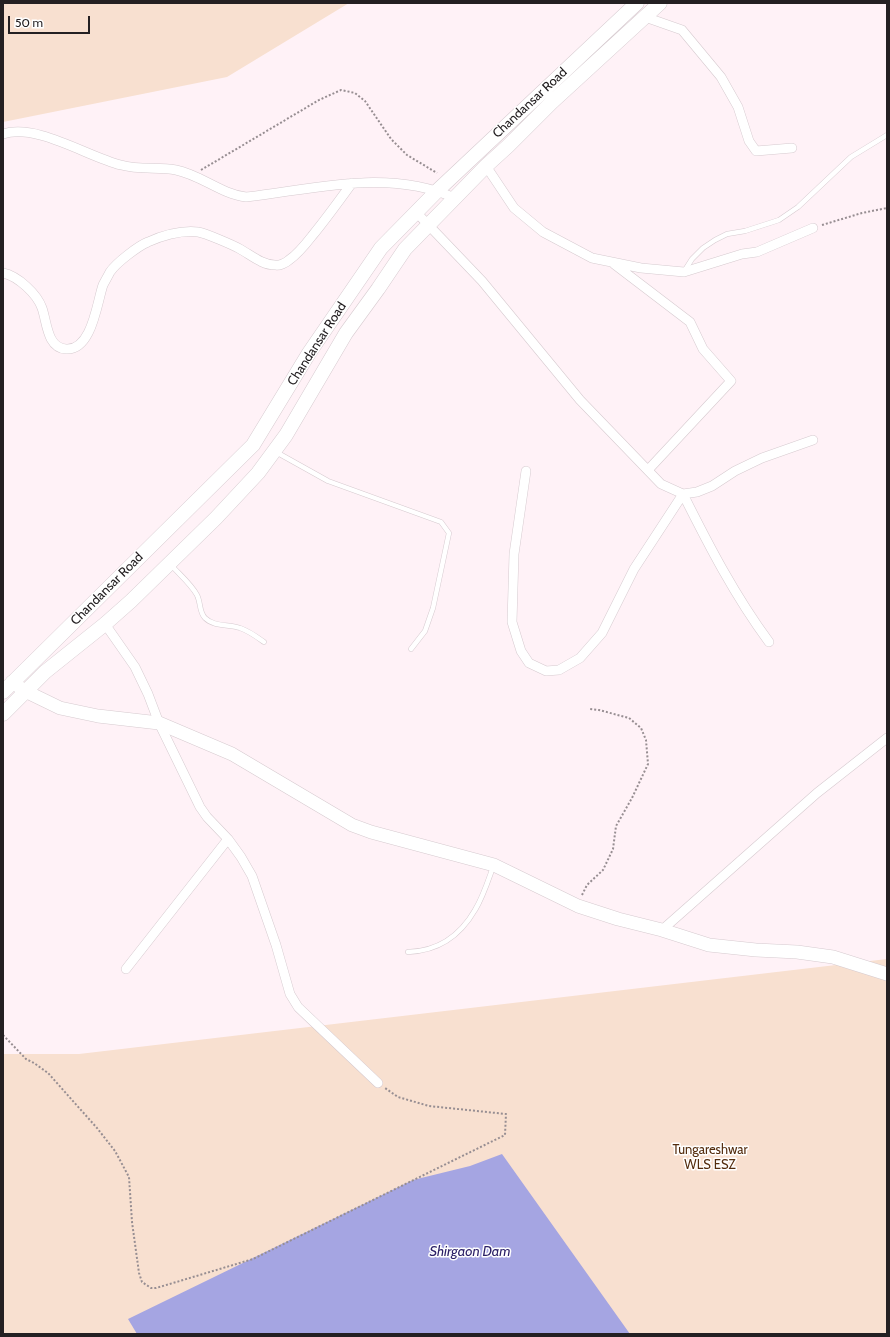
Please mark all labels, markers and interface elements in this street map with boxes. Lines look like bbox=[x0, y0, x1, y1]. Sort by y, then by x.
scale bar bbox=[10, 8, 92, 34]
text: 50 m bbox=[15, 15, 43, 30]
street label: Chandansar Road bbox=[490, 65, 570, 141]
street label: Chandansar Road bbox=[284, 299, 350, 389]
street label: Chandansar Road bbox=[67, 549, 147, 629]
park label: Tungareshwar WLS ESZ bbox=[672, 1142, 748, 1173]
water label: Shirgaon Dam bbox=[429, 1244, 511, 1260]

